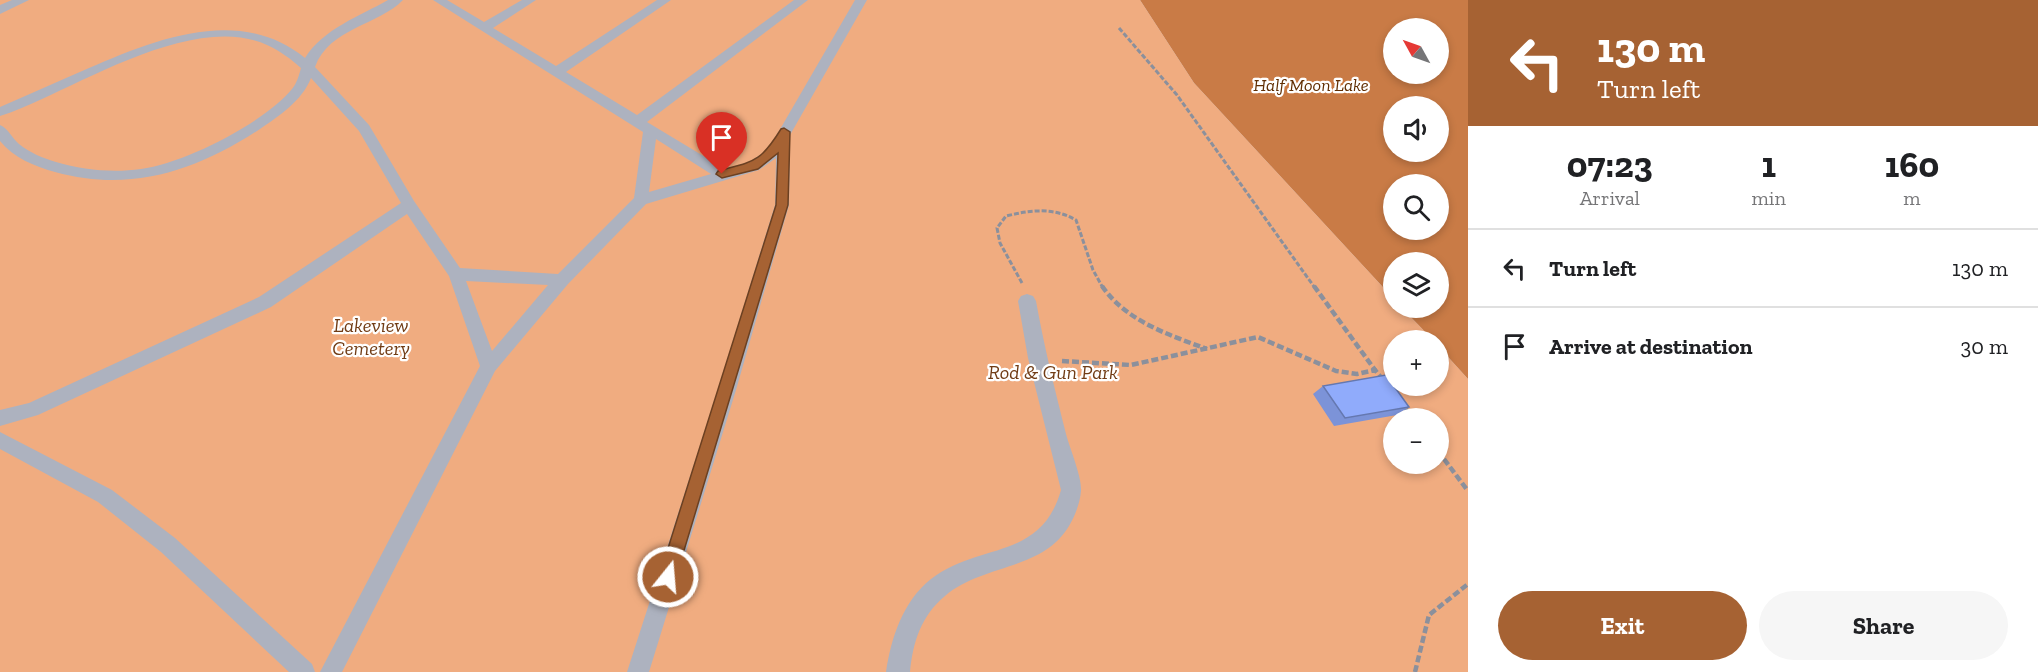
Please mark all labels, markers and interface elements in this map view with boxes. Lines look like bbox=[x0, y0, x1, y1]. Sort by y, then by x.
north arrow bbox=[1383, 18, 1449, 84]
map controls bbox=[1383, 18, 1449, 474]
text: 130 m bbox=[1597, 22, 1705, 73]
icon: left bbox=[1498, 24, 1576, 102]
text: Turn left bbox=[1597, 73, 1700, 105]
water label: Half Moon Lake bbox=[1253, 74, 1369, 96]
button: sound bbox=[1383, 96, 1449, 162]
pin bbox=[696, 112, 747, 174]
icon: arrive bbox=[705, 121, 738, 154]
text: 07:23 bbox=[1567, 143, 1653, 186]
text: 1 bbox=[1761, 143, 1776, 186]
text: 160 bbox=[1885, 143, 1939, 186]
button: search bbox=[1383, 174, 1449, 240]
text: Arrival bbox=[1580, 186, 1640, 210]
text: min bbox=[1752, 186, 1786, 210]
text: m bbox=[1903, 186, 1921, 210]
button: layers bbox=[1383, 252, 1449, 318]
icon: left bbox=[1498, 252, 1531, 285]
text: Turn left bbox=[1549, 255, 1636, 282]
text: 130 m bbox=[1952, 255, 2008, 282]
park label: Lakeview Cemetery bbox=[332, 313, 410, 360]
button: + bbox=[1383, 330, 1449, 396]
icon: arrive bbox=[1498, 330, 1531, 363]
text: Arrive at destination bbox=[1549, 333, 1752, 360]
text: 30 m bbox=[1961, 333, 2008, 360]
park label: Rod & Gun Park bbox=[988, 360, 1118, 384]
button: − bbox=[1383, 408, 1449, 474]
position arrow bbox=[636, 545, 700, 609]
button: Exit bbox=[1498, 591, 1747, 660]
button: Share bbox=[1759, 591, 2008, 660]

